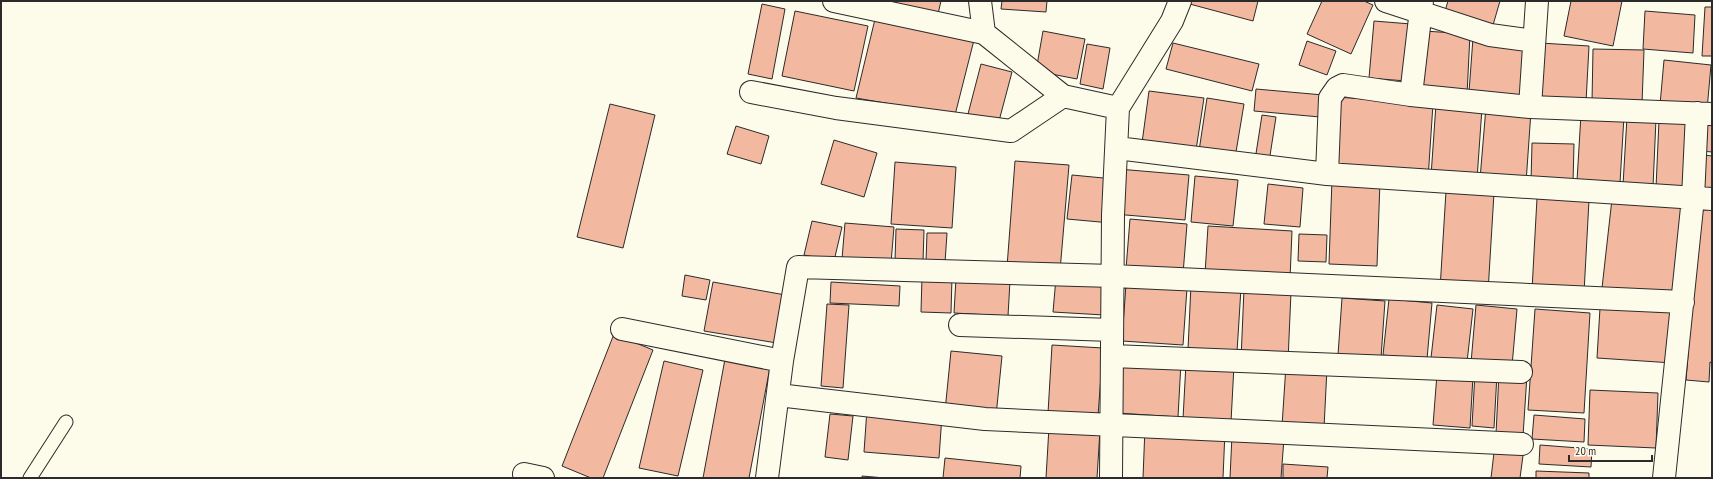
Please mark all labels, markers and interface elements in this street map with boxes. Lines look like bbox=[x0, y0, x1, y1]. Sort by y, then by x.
scale bar bbox=[1569, 437, 1652, 463]
text: 20 m bbox=[1575, 443, 1596, 458]

